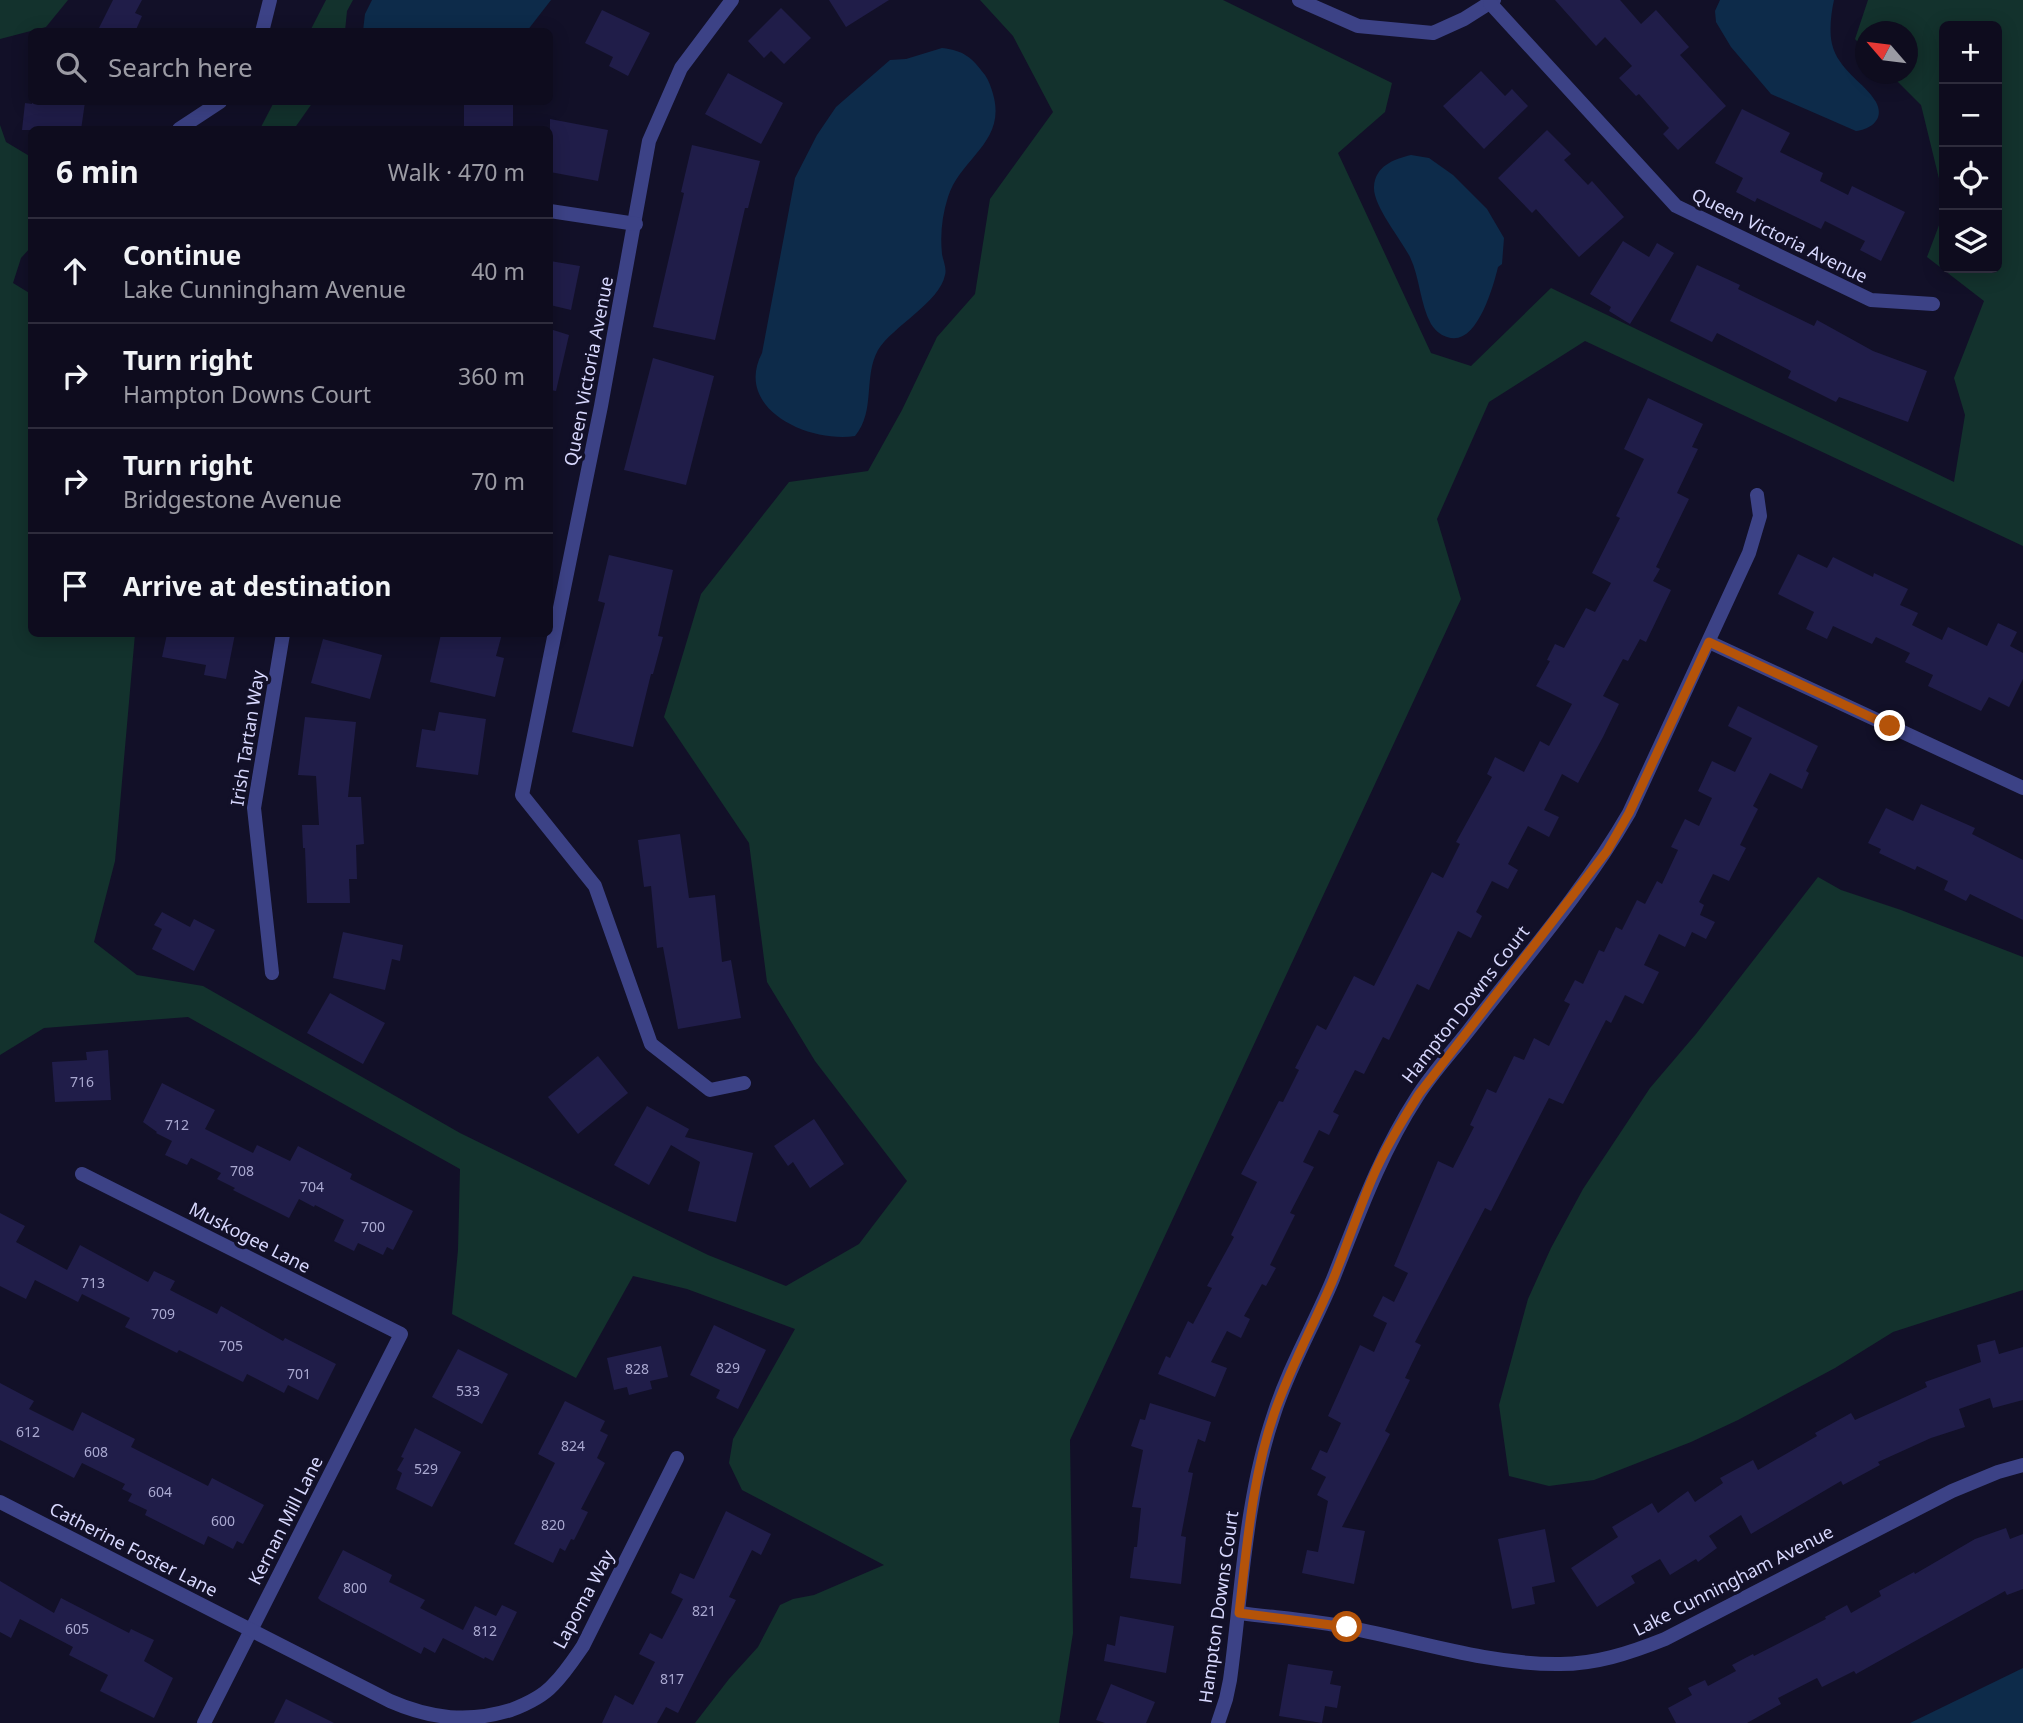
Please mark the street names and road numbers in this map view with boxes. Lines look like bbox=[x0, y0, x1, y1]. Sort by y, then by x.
street label: Queen Victoria Avenue bbox=[1688, 182, 1872, 288]
street label: Queen Victoria Avenue bbox=[558, 274, 618, 468]
street label: Irish Tartan Way bbox=[224, 668, 270, 807]
street label: Hampton Downs Court bbox=[1396, 920, 1535, 1088]
street label: Muskogee Lane bbox=[185, 1196, 315, 1278]
street label: Kernan Mill Lane bbox=[242, 1452, 328, 1588]
street label: Catherine Foster Lane bbox=[46, 1496, 222, 1602]
street label: Hampton Downs Court bbox=[1193, 1509, 1243, 1705]
street label: Lake Cunningham Avenue bbox=[1629, 1519, 1837, 1641]
street label: Lapoma Way bbox=[547, 1545, 620, 1653]

